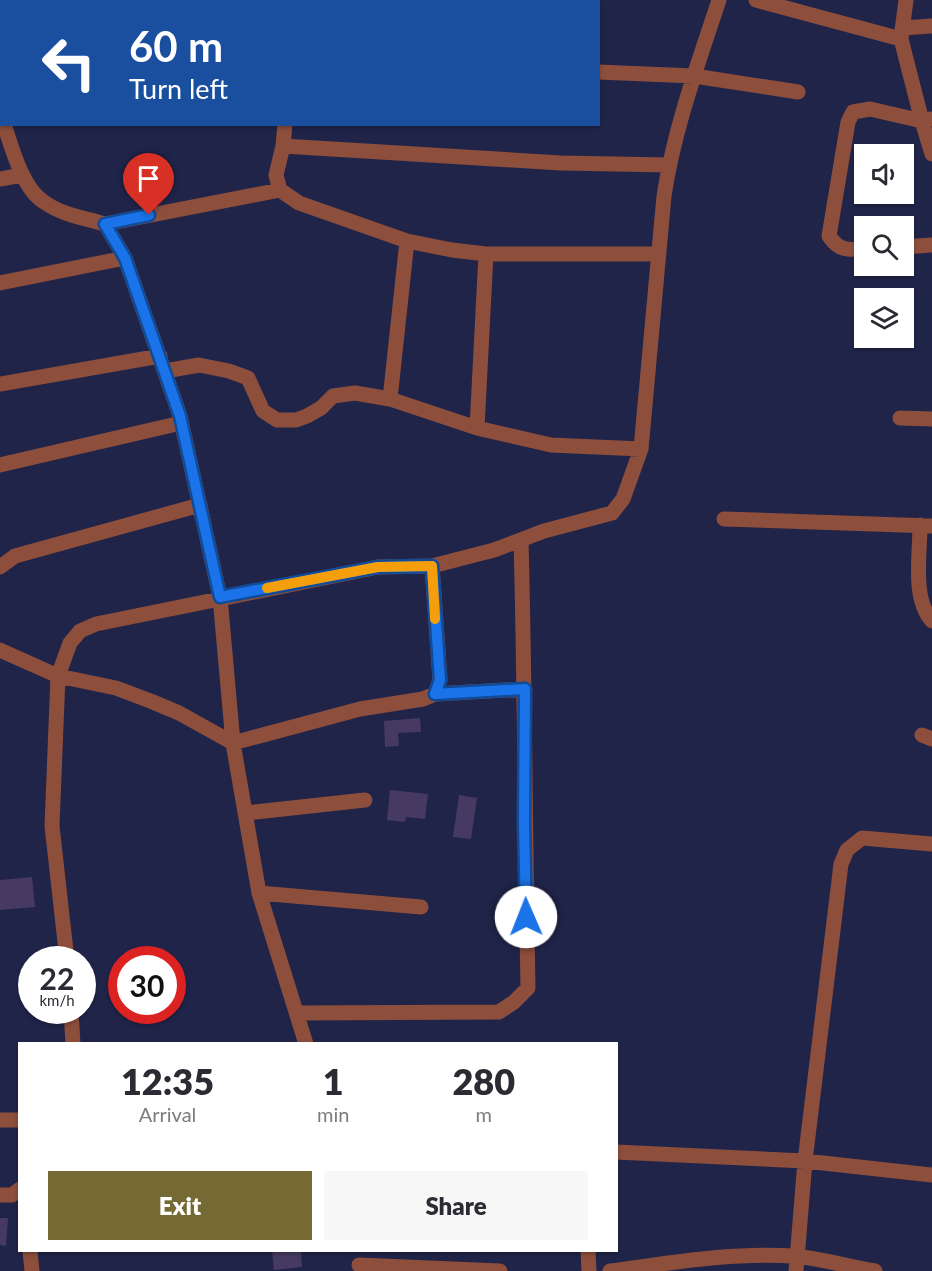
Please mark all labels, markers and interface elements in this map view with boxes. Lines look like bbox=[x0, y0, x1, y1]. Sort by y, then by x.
text: 60 m bbox=[129, 21, 223, 71]
icon: left bbox=[30, 24, 108, 102]
text: Turn left bbox=[129, 72, 228, 105]
map controls bbox=[854, 144, 914, 348]
button: sound bbox=[854, 144, 914, 204]
pin bbox=[123, 153, 174, 215]
icon: arrive bbox=[132, 162, 165, 195]
button: search bbox=[854, 216, 914, 276]
button: layers bbox=[854, 288, 914, 348]
position arrow bbox=[494, 885, 558, 949]
speed limit sign: 30 bbox=[108, 946, 186, 1024]
text: 22 bbox=[40, 960, 74, 996]
text: km/h bbox=[39, 991, 75, 1009]
text: 12:35 bbox=[121, 1059, 214, 1103]
text: 1 bbox=[323, 1059, 344, 1103]
text: 280 bbox=[452, 1059, 515, 1103]
text: Arrival bbox=[139, 1102, 196, 1126]
text: min bbox=[317, 1102, 349, 1126]
text: m bbox=[475, 1102, 492, 1126]
button: Exit bbox=[48, 1171, 312, 1240]
button: Share bbox=[324, 1171, 588, 1240]

